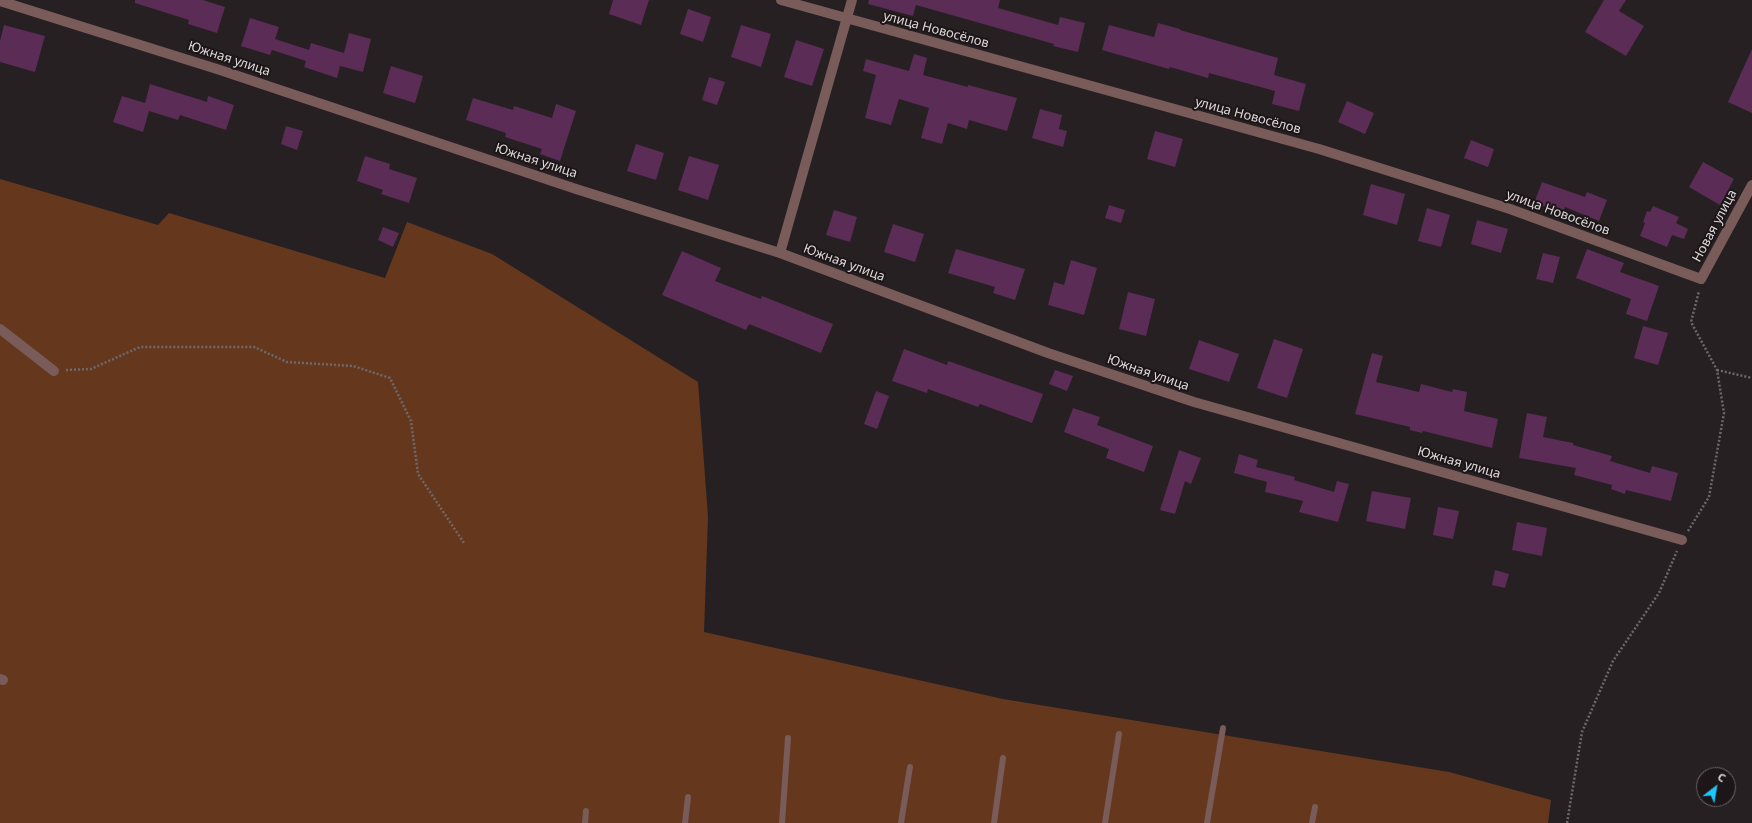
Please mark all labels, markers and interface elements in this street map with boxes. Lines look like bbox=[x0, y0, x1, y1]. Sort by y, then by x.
street label: улица Новосёлов bbox=[881, 8, 991, 52]
street label: Южная улица bbox=[186, 38, 272, 80]
street label: улица Новосёлов bbox=[1193, 94, 1303, 138]
street label: Южная улица bbox=[493, 140, 579, 182]
street label: улица Новосёлов bbox=[1504, 187, 1612, 239]
street label: Новая улица bbox=[1689, 187, 1741, 265]
street label: Южная улица bbox=[801, 241, 887, 285]
street label: Южная улица bbox=[1105, 352, 1191, 394]
street label: Южная улица bbox=[1416, 444, 1502, 482]
north arrow bbox=[1696, 767, 1736, 807]
text: С bbox=[1715, 769, 1729, 785]

